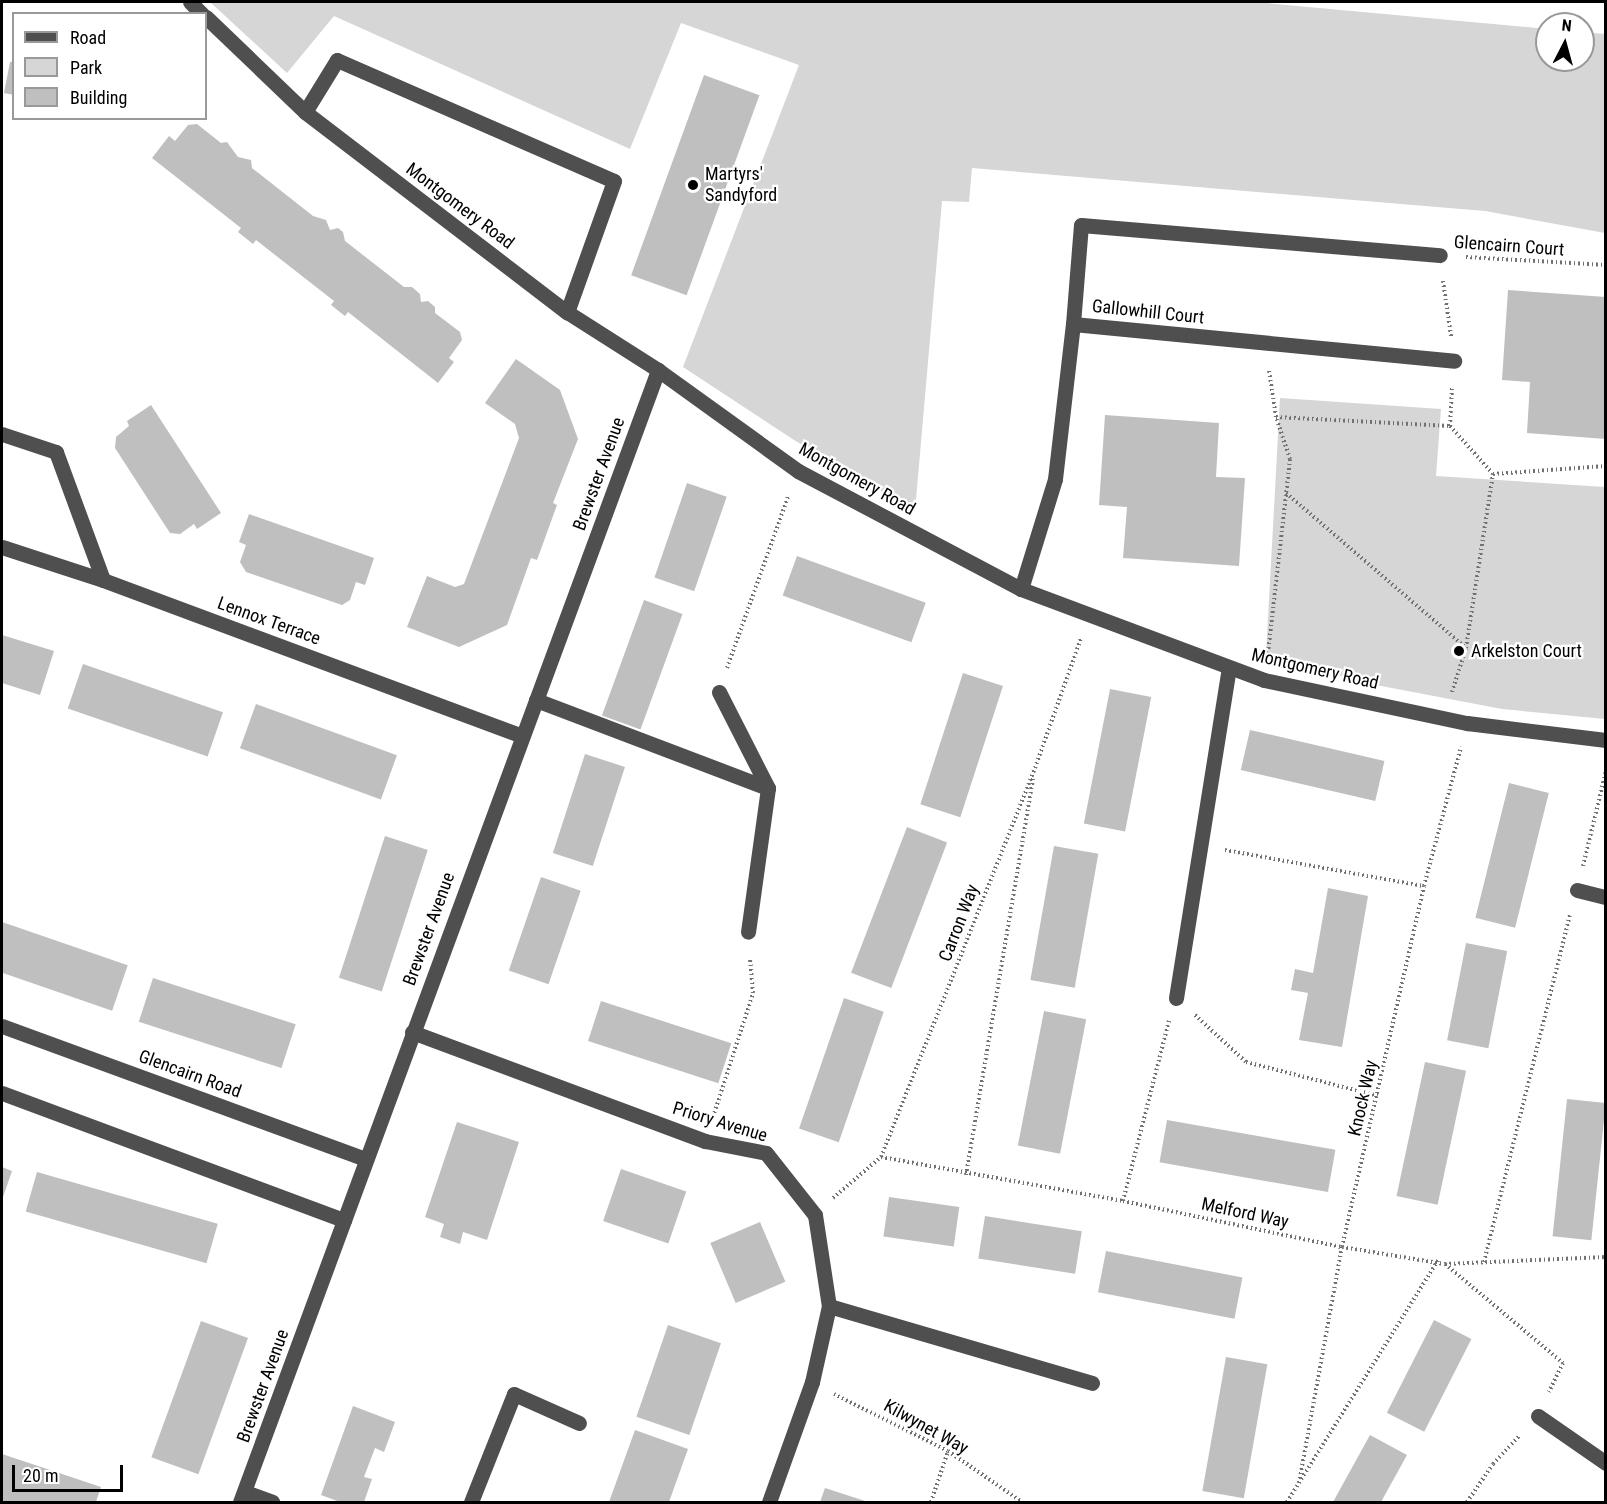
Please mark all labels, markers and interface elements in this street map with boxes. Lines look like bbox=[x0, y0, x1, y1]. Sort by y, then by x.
legend bbox=[12, 12, 207, 120]
north arrow bbox=[1535, 12, 1595, 72]
text: N bbox=[1561, 16, 1573, 36]
text: Road bbox=[70, 27, 106, 48]
text: Park bbox=[70, 57, 102, 78]
text: Building bbox=[70, 87, 127, 108]
street label: Montgomery Road bbox=[402, 158, 518, 254]
place label: Martyrs' Sandyford bbox=[705, 164, 777, 207]
marker: Martyrs' Sandyford bbox=[686, 178, 700, 192]
street label: Glencairn Court bbox=[1453, 231, 1565, 261]
street label: Gallowhill Court bbox=[1091, 295, 1205, 329]
street label: Brewster Avenue bbox=[569, 415, 629, 533]
street label: Montgomery Road bbox=[795, 438, 919, 520]
street label: Lennox Terrace bbox=[214, 592, 324, 650]
place label: Arkelston Court bbox=[1471, 640, 1582, 662]
street label: Montgomery Road bbox=[1249, 644, 1381, 694]
marker: Arkelston Court bbox=[1452, 644, 1466, 658]
street label: Brewster Avenue bbox=[399, 870, 459, 988]
street label: Carron Way bbox=[934, 881, 984, 965]
street label: Glencairn Road bbox=[136, 1045, 244, 1103]
street label: Knock Way bbox=[1344, 1058, 1382, 1138]
street label: Priory Avenue bbox=[670, 1097, 770, 1147]
street label: Melford Way bbox=[1199, 1193, 1291, 1233]
street label: Brewster Avenue bbox=[233, 1327, 293, 1445]
street label: Kilwynet Way bbox=[880, 1395, 972, 1459]
scale bar bbox=[15, 1453, 126, 1491]
text: 20 m bbox=[23, 1465, 58, 1486]

